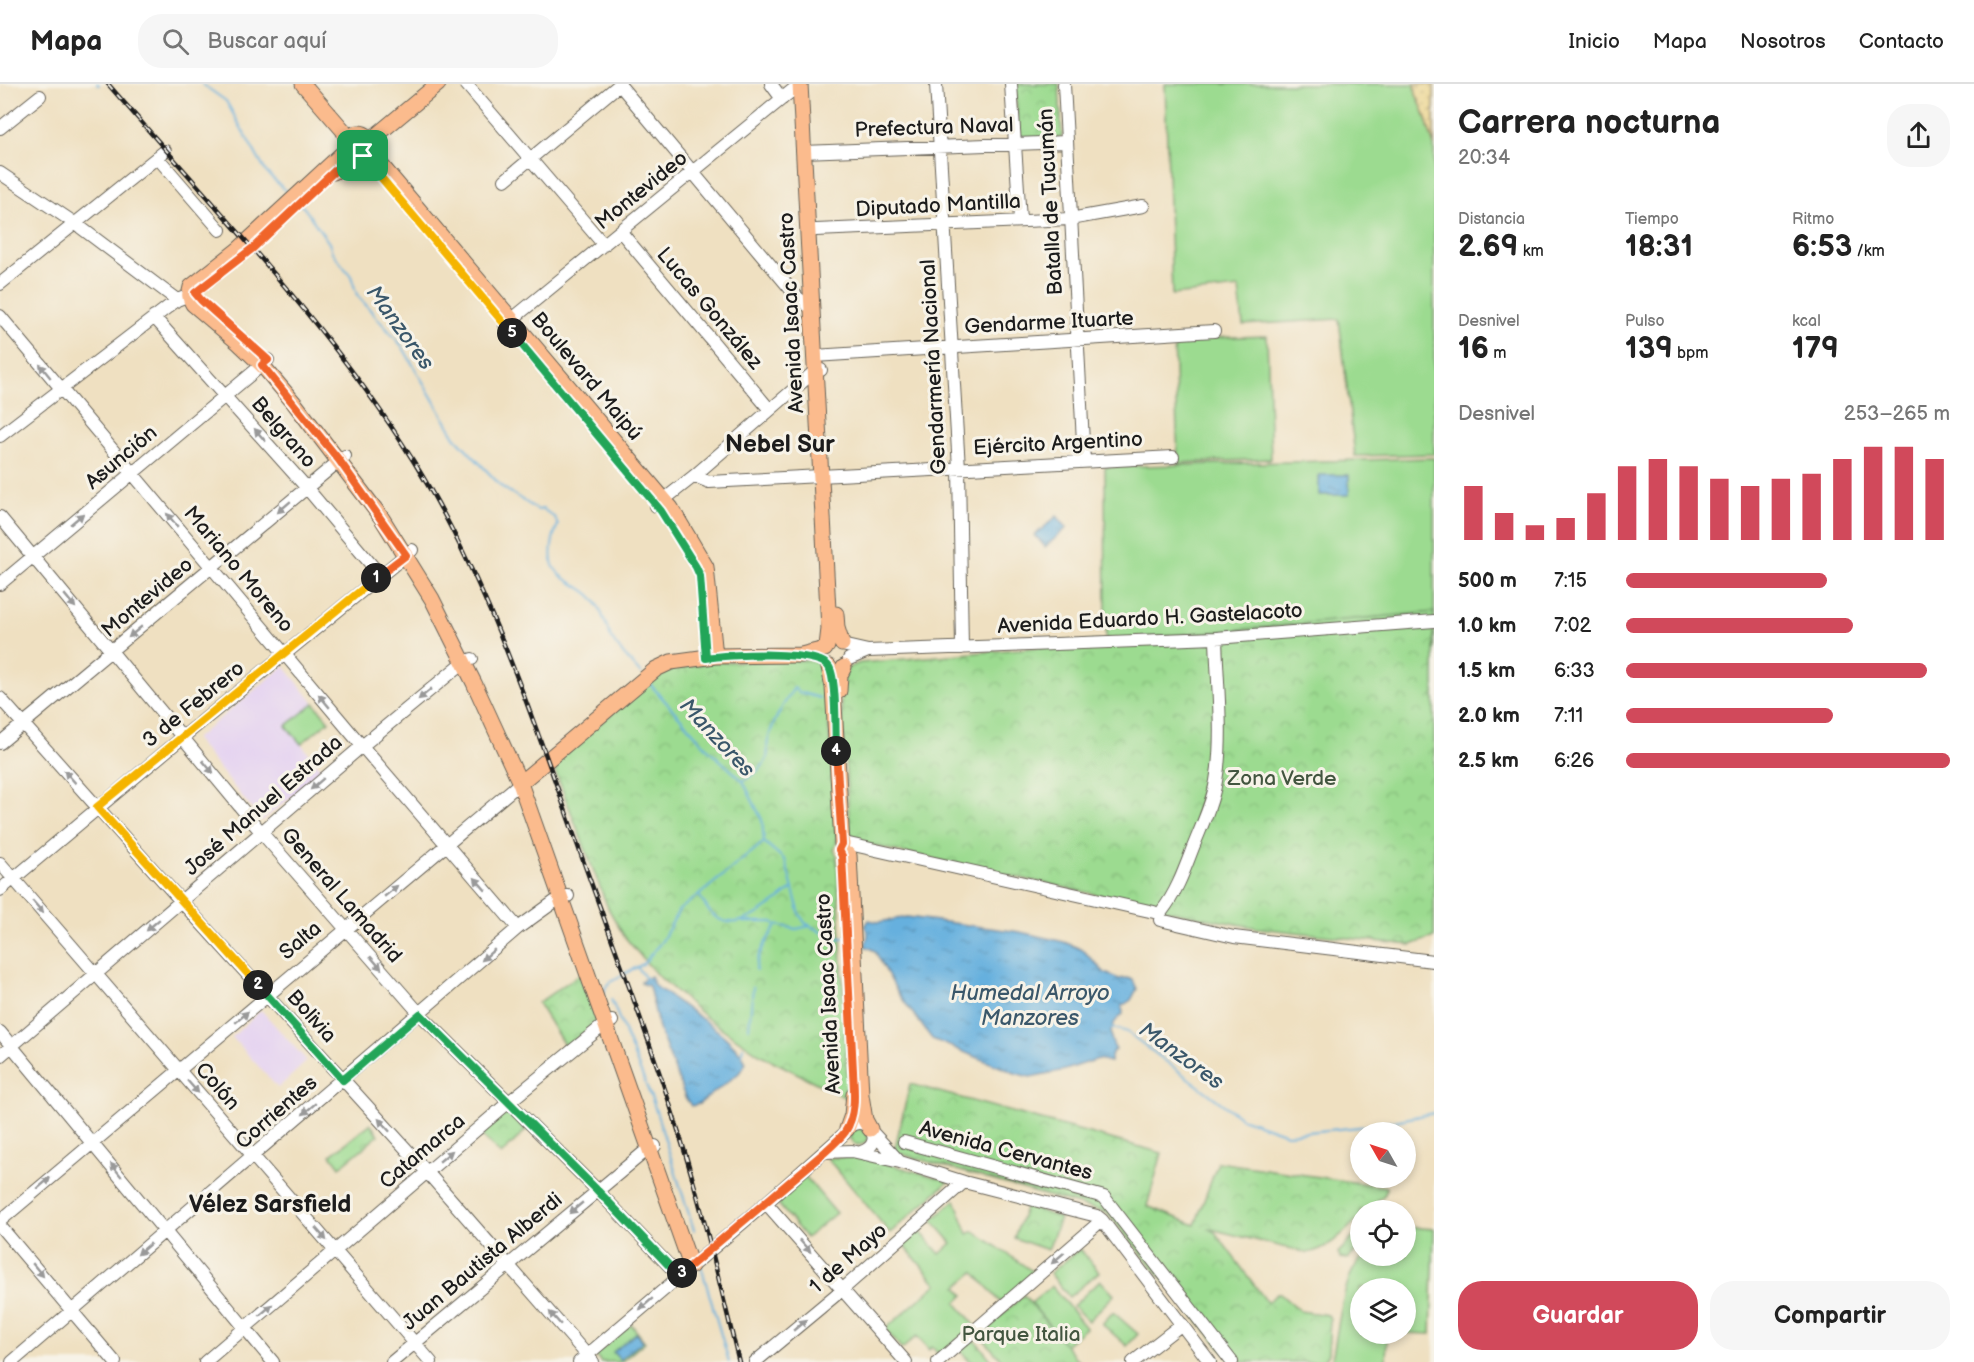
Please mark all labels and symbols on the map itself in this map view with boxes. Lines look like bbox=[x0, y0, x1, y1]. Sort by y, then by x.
street label: Batalla de Tucumán bbox=[1033, 108, 1068, 296]
street label: Prefectura Naval bbox=[854, 112, 1014, 143]
pin bbox=[337, 130, 388, 181]
street label: Montevideo bbox=[590, 146, 693, 235]
street label: Diputado Mantilla bbox=[855, 189, 1021, 222]
street label: Avenida Isaac Castro bbox=[774, 212, 809, 414]
street label: Lucas González bbox=[651, 242, 768, 375]
street label: Gendarmería Nacional bbox=[915, 259, 952, 475]
water label: Manzores bbox=[360, 280, 440, 376]
street label: Gendarme Ituarte bbox=[964, 306, 1134, 339]
street label: Boulevard Maipú bbox=[526, 307, 648, 446]
pin: 5 bbox=[497, 318, 527, 348]
one-way arrow bbox=[39, 363, 52, 379]
street label: Belgrano bbox=[246, 392, 321, 473]
street label: Asunción bbox=[80, 420, 162, 495]
one-way arrow bbox=[254, 427, 267, 443]
street label: Ejército Argentino bbox=[973, 427, 1143, 460]
district label: Nebel Sur bbox=[725, 430, 835, 459]
one-way arrow bbox=[276, 500, 292, 513]
street label: Mariano Moreno bbox=[178, 501, 299, 638]
one-way arrow bbox=[165, 512, 178, 528]
one-way arrow bbox=[70, 513, 85, 526]
street label: Montevideo bbox=[97, 552, 198, 643]
pin: 1 bbox=[361, 563, 391, 593]
one-way arrow bbox=[63, 594, 76, 609]
street label: Avenida Eduardo H. Gastelacoto bbox=[997, 598, 1303, 639]
one-way arrow bbox=[127, 626, 143, 639]
street label: 3 de Febrero bbox=[137, 656, 249, 753]
one-way arrow bbox=[417, 687, 433, 700]
water label: Manzores bbox=[674, 693, 760, 783]
one-way arrow bbox=[318, 694, 331, 709]
street label: José Manuel Estrada bbox=[179, 730, 347, 881]
pin: 4 bbox=[821, 736, 851, 766]
one-way arrow bbox=[201, 760, 214, 775]
park label: Zona Verde bbox=[1226, 766, 1337, 791]
one-way arrow bbox=[63, 770, 77, 785]
one-way arrow bbox=[310, 777, 325, 790]
street label: General Lamadrid bbox=[276, 823, 407, 968]
one-way arrow bbox=[474, 877, 487, 892]
one-way arrow bbox=[383, 884, 399, 897]
street label: Avenida Isaac Castro bbox=[811, 893, 846, 1095]
one-way arrow bbox=[31, 899, 44, 914]
street label: Salta bbox=[274, 916, 326, 965]
one-way arrow bbox=[146, 918, 161, 931]
one-way arrow bbox=[481, 948, 496, 961]
one-way arrow bbox=[369, 955, 382, 970]
pin: 2 bbox=[243, 970, 273, 1000]
water label: Humedal Arroyo Manzores bbox=[950, 980, 1110, 1032]
street label: Bolivia bbox=[282, 985, 342, 1048]
one-way arrow bbox=[234, 1010, 250, 1023]
water label: Manzores bbox=[1134, 1016, 1229, 1096]
street label: Colón bbox=[190, 1057, 245, 1115]
street label: Corrientes bbox=[230, 1070, 322, 1155]
one-way arrow bbox=[186, 1079, 200, 1094]
one-way arrow bbox=[301, 1103, 316, 1116]
street label: Catamarca bbox=[374, 1108, 470, 1194]
street label: Avenida Cervantes bbox=[917, 1115, 1095, 1186]
one-way arrow bbox=[378, 1118, 391, 1133]
north arrow bbox=[1350, 1122, 1416, 1188]
one-way arrow bbox=[438, 1150, 453, 1163]
one-way arrow bbox=[111, 1163, 123, 1178]
one-way arrow bbox=[36, 1176, 52, 1189]
street label: Juan Bautista Alberdi bbox=[397, 1187, 567, 1336]
district label: Vélez Sarsfield bbox=[189, 1190, 351, 1219]
one-way arrow bbox=[569, 1201, 584, 1214]
street label: 1 de Mayo bbox=[804, 1218, 892, 1299]
one-way arrow bbox=[314, 1226, 327, 1242]
one-way arrow bbox=[798, 1239, 812, 1254]
one-way arrow bbox=[136, 1243, 152, 1256]
one-way arrow bbox=[1050, 1252, 1066, 1265]
pin: 3 bbox=[667, 1258, 697, 1288]
one-way arrow bbox=[31, 1262, 44, 1277]
one-way arrow bbox=[639, 1297, 654, 1310]
one-way arrow bbox=[258, 1304, 273, 1317]
one-way arrow bbox=[549, 1311, 562, 1326]
one-way arrow bbox=[792, 1318, 808, 1331]
park label: Parque Italia bbox=[961, 1322, 1081, 1347]

